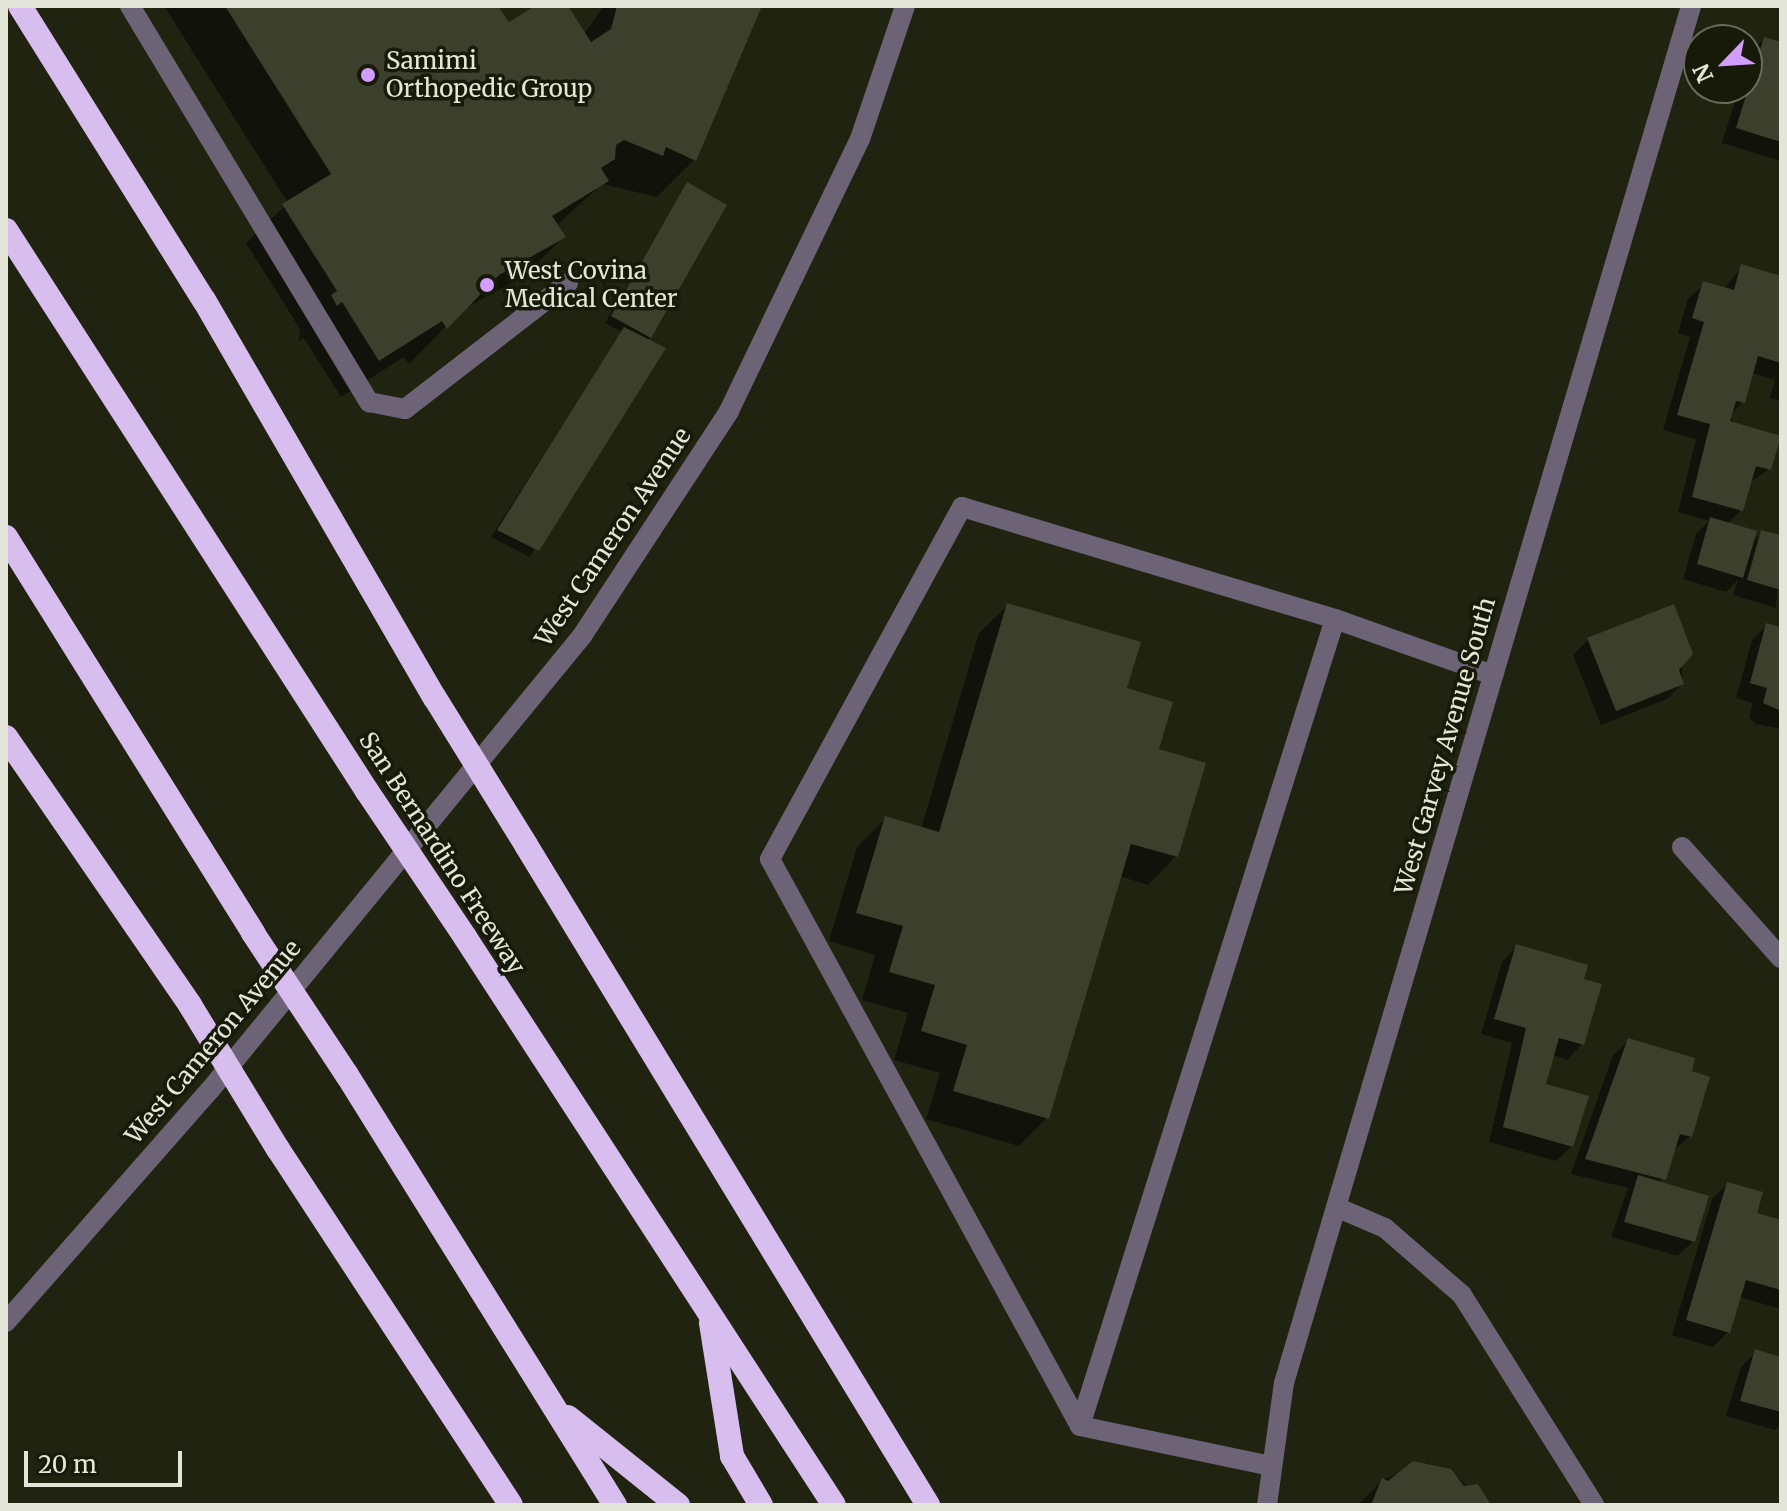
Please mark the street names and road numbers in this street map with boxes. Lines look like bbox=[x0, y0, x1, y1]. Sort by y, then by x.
street label: West Cameron Avenue bbox=[529, 422, 697, 652]
street label: West Garvey Avenue South bbox=[1389, 594, 1501, 898]
street label: San Bernardino Freeway bbox=[353, 727, 531, 979]
street label: West Cameron Avenue bbox=[119, 934, 307, 1150]

